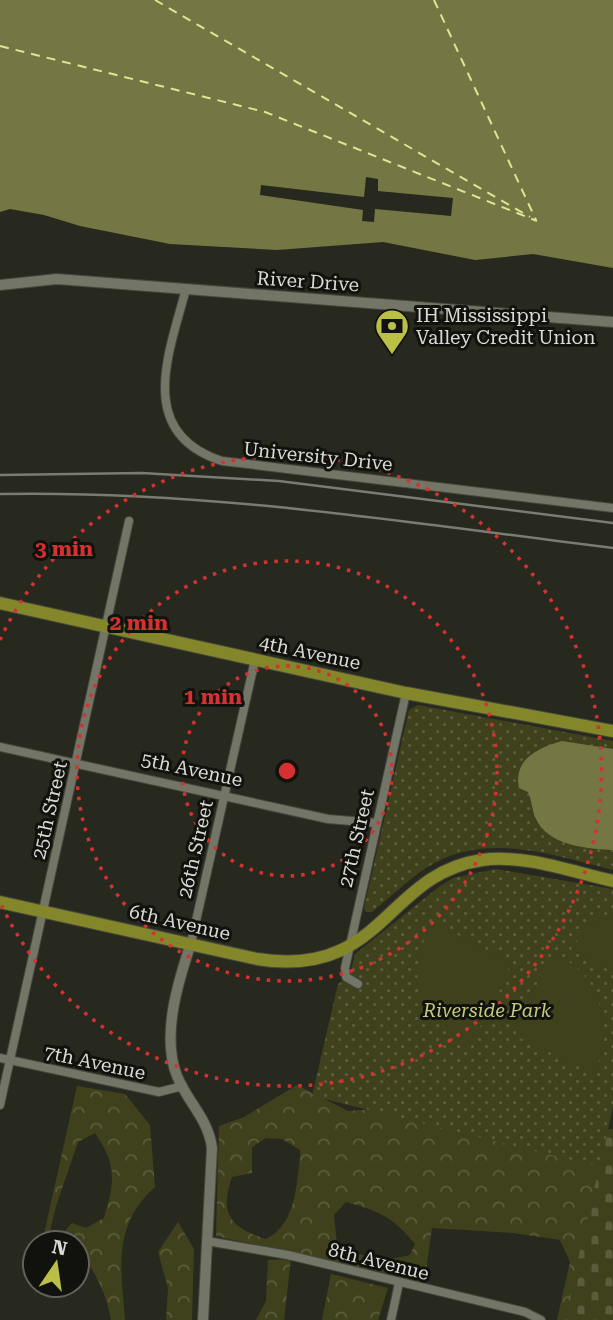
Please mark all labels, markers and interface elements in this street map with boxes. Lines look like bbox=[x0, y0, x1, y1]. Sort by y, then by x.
street label: River Drive bbox=[256, 266, 360, 297]
place label: IH Mississippi Valley Credit Union bbox=[416, 304, 595, 349]
bank icon: IH Mississippi Valley Credit Union bbox=[373, 307, 411, 356]
street label: University Drive bbox=[242, 437, 394, 476]
text: 3 min bbox=[35, 537, 93, 561]
text: 2 min bbox=[110, 611, 168, 635]
street label: 4th Avenue bbox=[257, 631, 363, 674]
text: 1 min bbox=[184, 685, 242, 709]
street label: 5th Avenue bbox=[139, 748, 245, 791]
street label: 25th Street bbox=[27, 759, 72, 861]
centre of rings bbox=[275, 759, 299, 783]
street label: 27th Street bbox=[334, 787, 379, 889]
street label: 26th Street bbox=[173, 798, 218, 900]
street label: 6th Avenue bbox=[127, 900, 233, 945]
park label: Riverside Park bbox=[422, 999, 552, 1022]
street label: 7th Avenue bbox=[42, 1041, 148, 1084]
north arrow bbox=[21, 1229, 91, 1299]
text: N bbox=[50, 1235, 70, 1261]
street label: 8th Avenue bbox=[326, 1238, 432, 1285]

